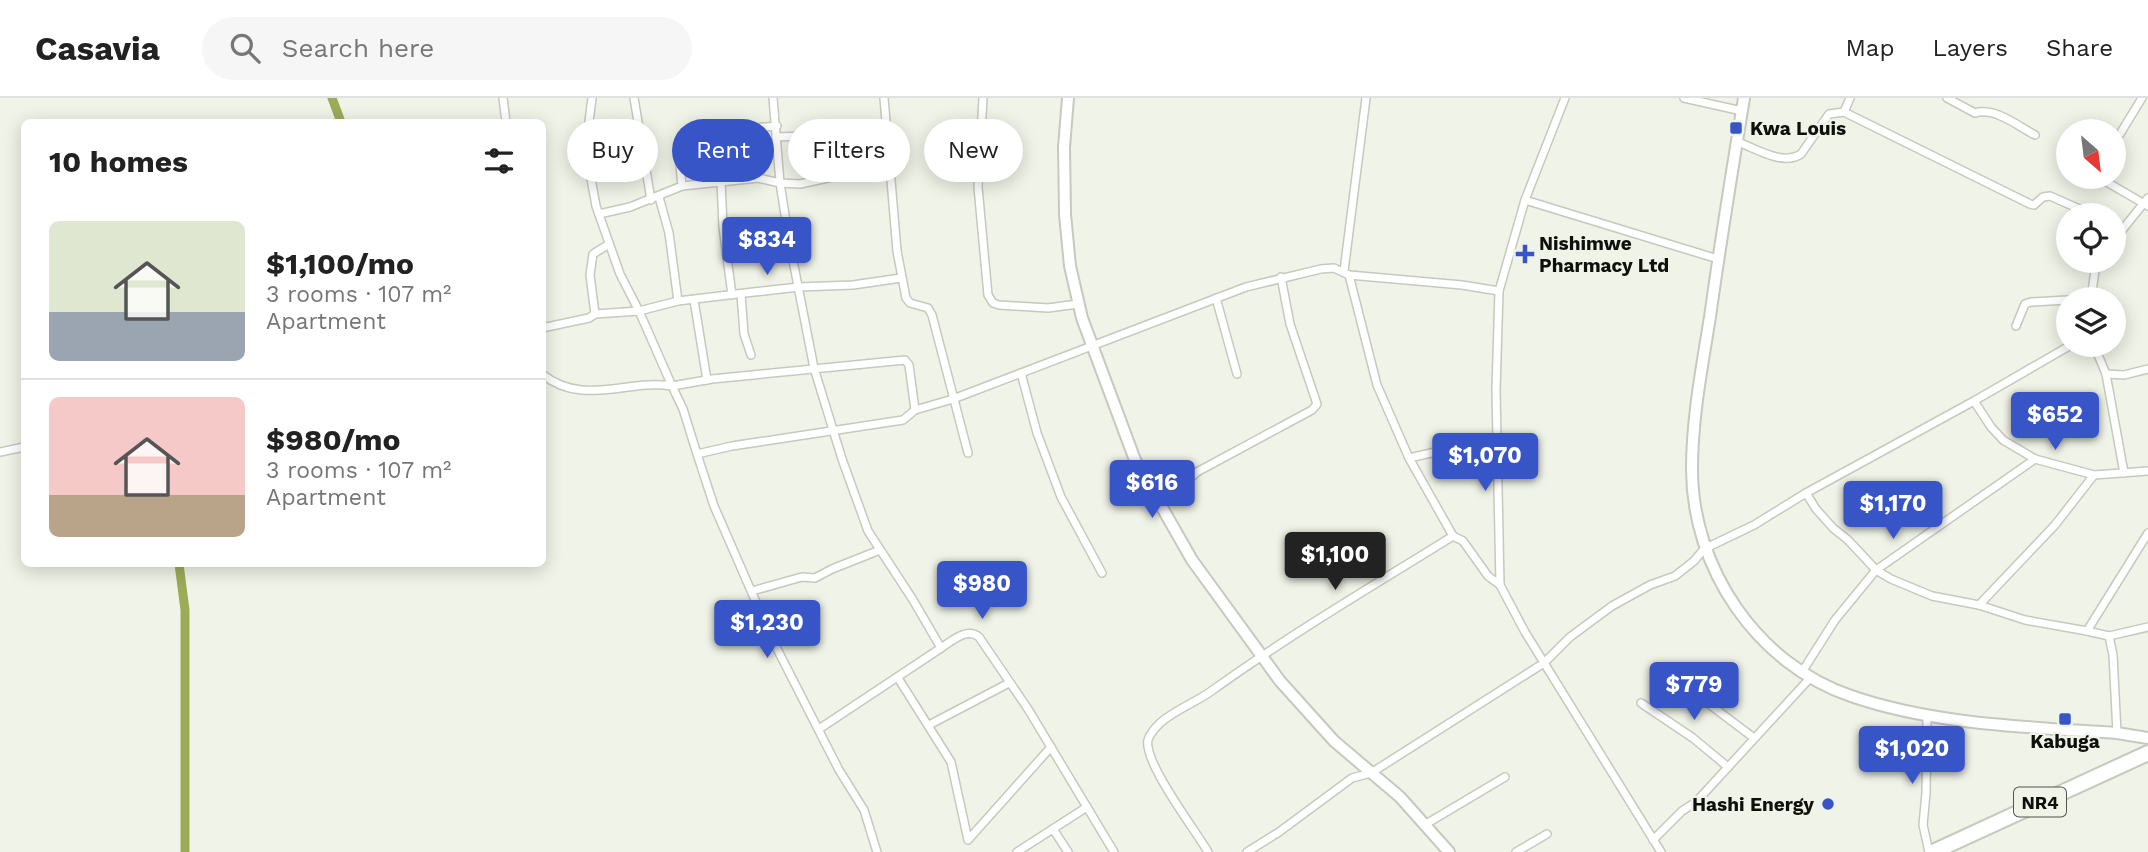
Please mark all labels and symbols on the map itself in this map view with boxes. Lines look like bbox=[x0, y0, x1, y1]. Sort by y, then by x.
place label: Kwa Louis bbox=[1750, 117, 1846, 140]
north arrow bbox=[2056, 119, 2126, 189]
marker: Kwa Louis bbox=[1728, 120, 1744, 136]
pin: $834 bbox=[726, 218, 808, 277]
place label: Nishimwe Pharmacy Ltd bbox=[1539, 232, 1669, 277]
marker: Nishimwe Pharmacy Ltd bbox=[1517, 246, 1533, 262]
pin: $652 bbox=[2014, 392, 2096, 452]
pin: $1,070 bbox=[1428, 434, 1542, 493]
pin: $616 bbox=[1111, 460, 1193, 520]
pin: $1,170 bbox=[1836, 482, 1950, 541]
pin: $1,100 bbox=[1278, 532, 1392, 592]
pin: $980 bbox=[941, 561, 1023, 621]
pin: $1,230 bbox=[710, 601, 824, 660]
pin: $779 bbox=[1653, 662, 1735, 722]
marker: Kabuga bbox=[2057, 711, 2073, 727]
pin: $1,020 bbox=[1855, 726, 1969, 786]
place label: Kabuga bbox=[2030, 730, 2100, 753]
road number: NR4 bbox=[2014, 788, 2066, 816]
place label: Hashi Energy bbox=[1692, 793, 1814, 816]
marker: Hashi Energy bbox=[1820, 796, 1836, 812]

